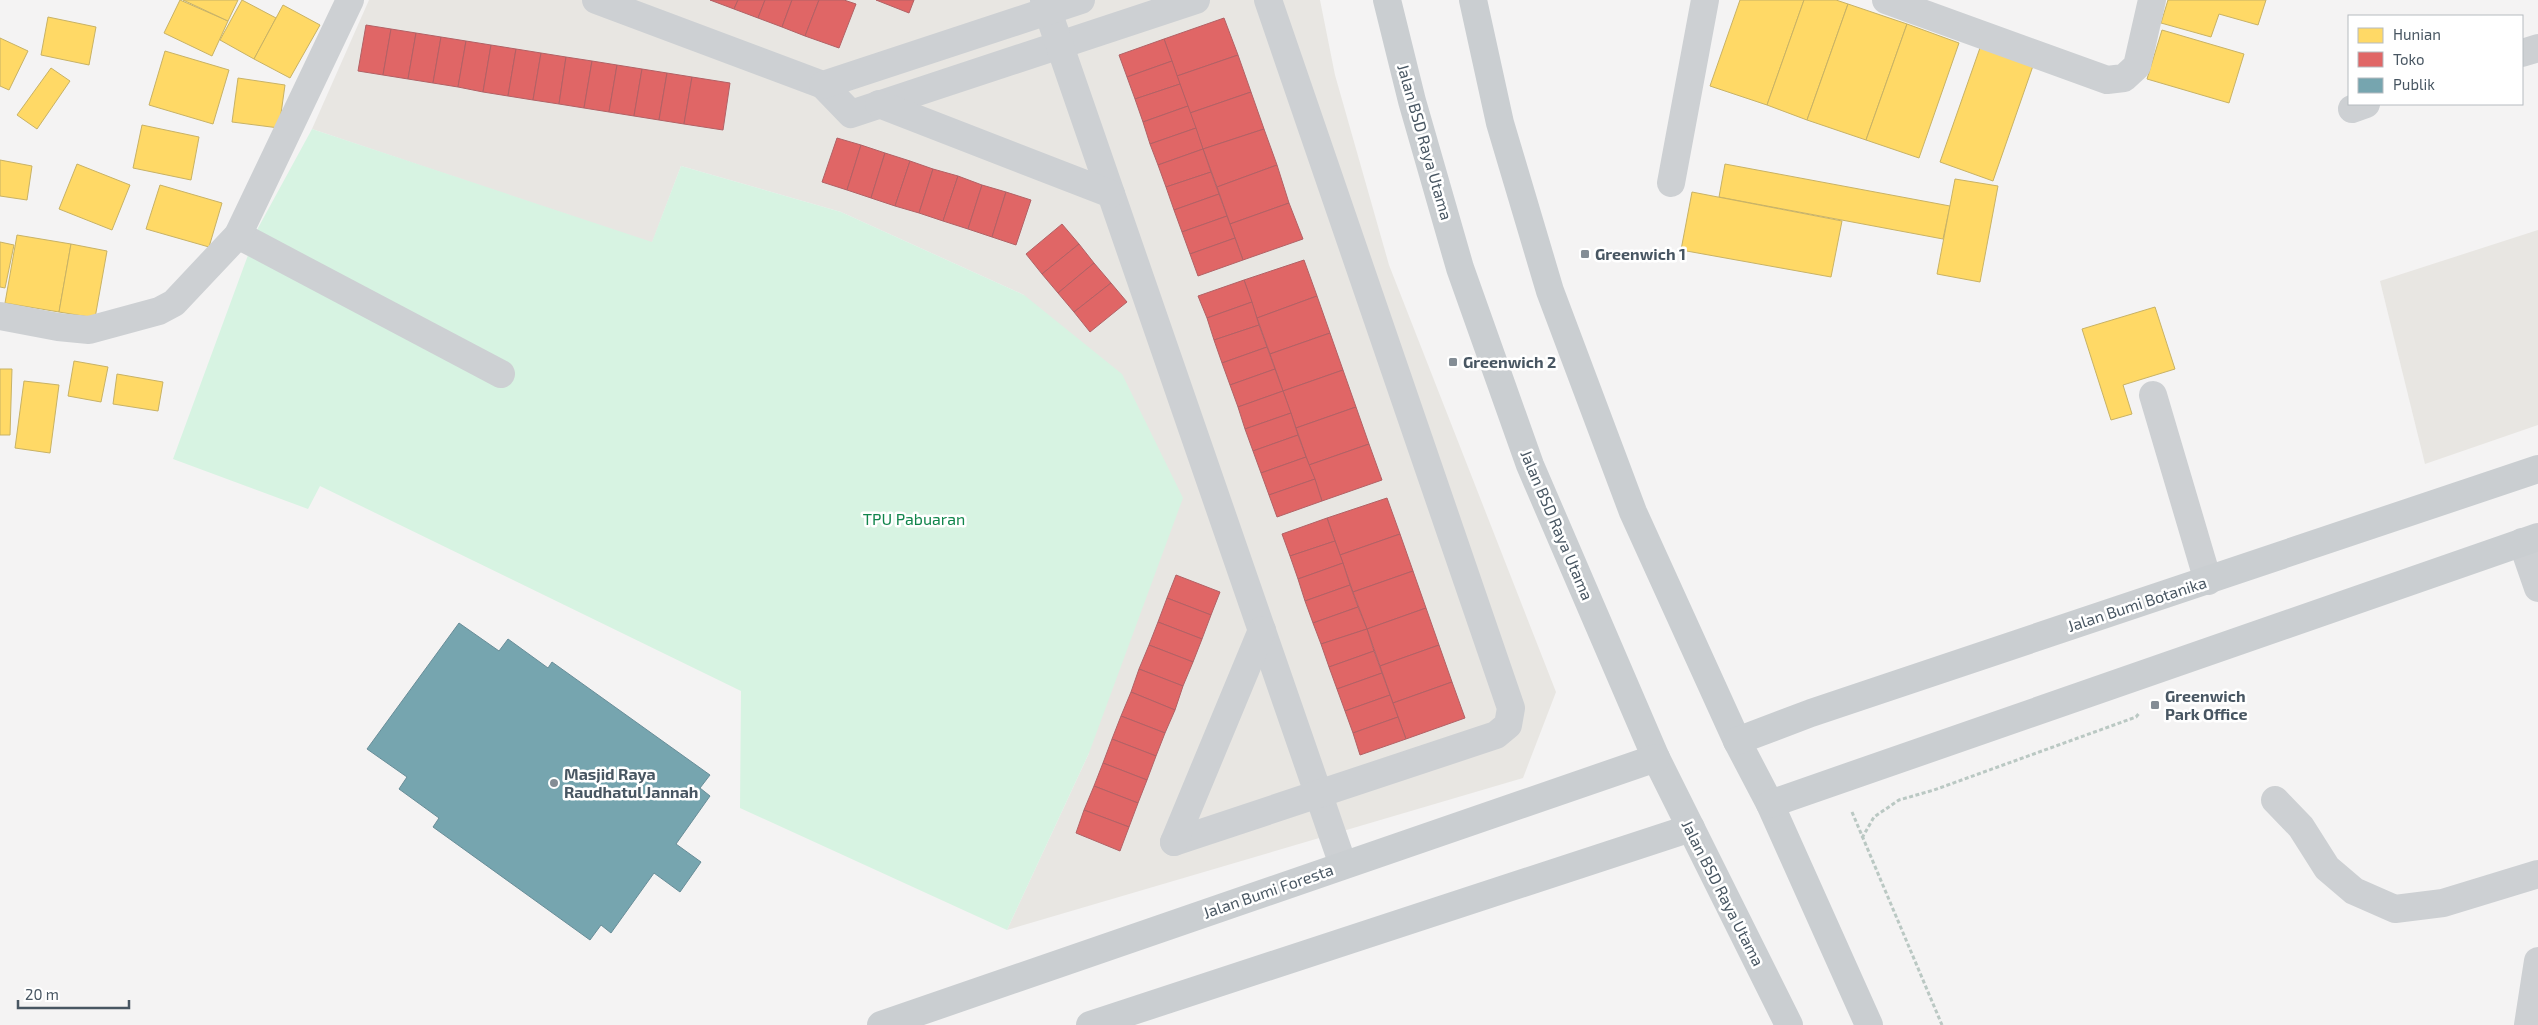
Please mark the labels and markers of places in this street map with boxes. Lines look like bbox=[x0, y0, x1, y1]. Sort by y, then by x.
place label: Greenwich 1 bbox=[1595, 244, 1686, 263]
marker: Greenwich 1 bbox=[1579, 248, 1591, 260]
place label: Greenwich 2 bbox=[1463, 352, 1556, 371]
marker: Greenwich 2 bbox=[1447, 356, 1459, 368]
place label: Greenwich Park Office bbox=[2165, 686, 2247, 723]
marker: Greenwich Park Office bbox=[2149, 699, 2161, 711]
place label: Masjid Raya Raudhatul Jannah bbox=[564, 764, 698, 801]
marker: Masjid Raya Raudhatul Jannah bbox=[548, 777, 560, 789]

